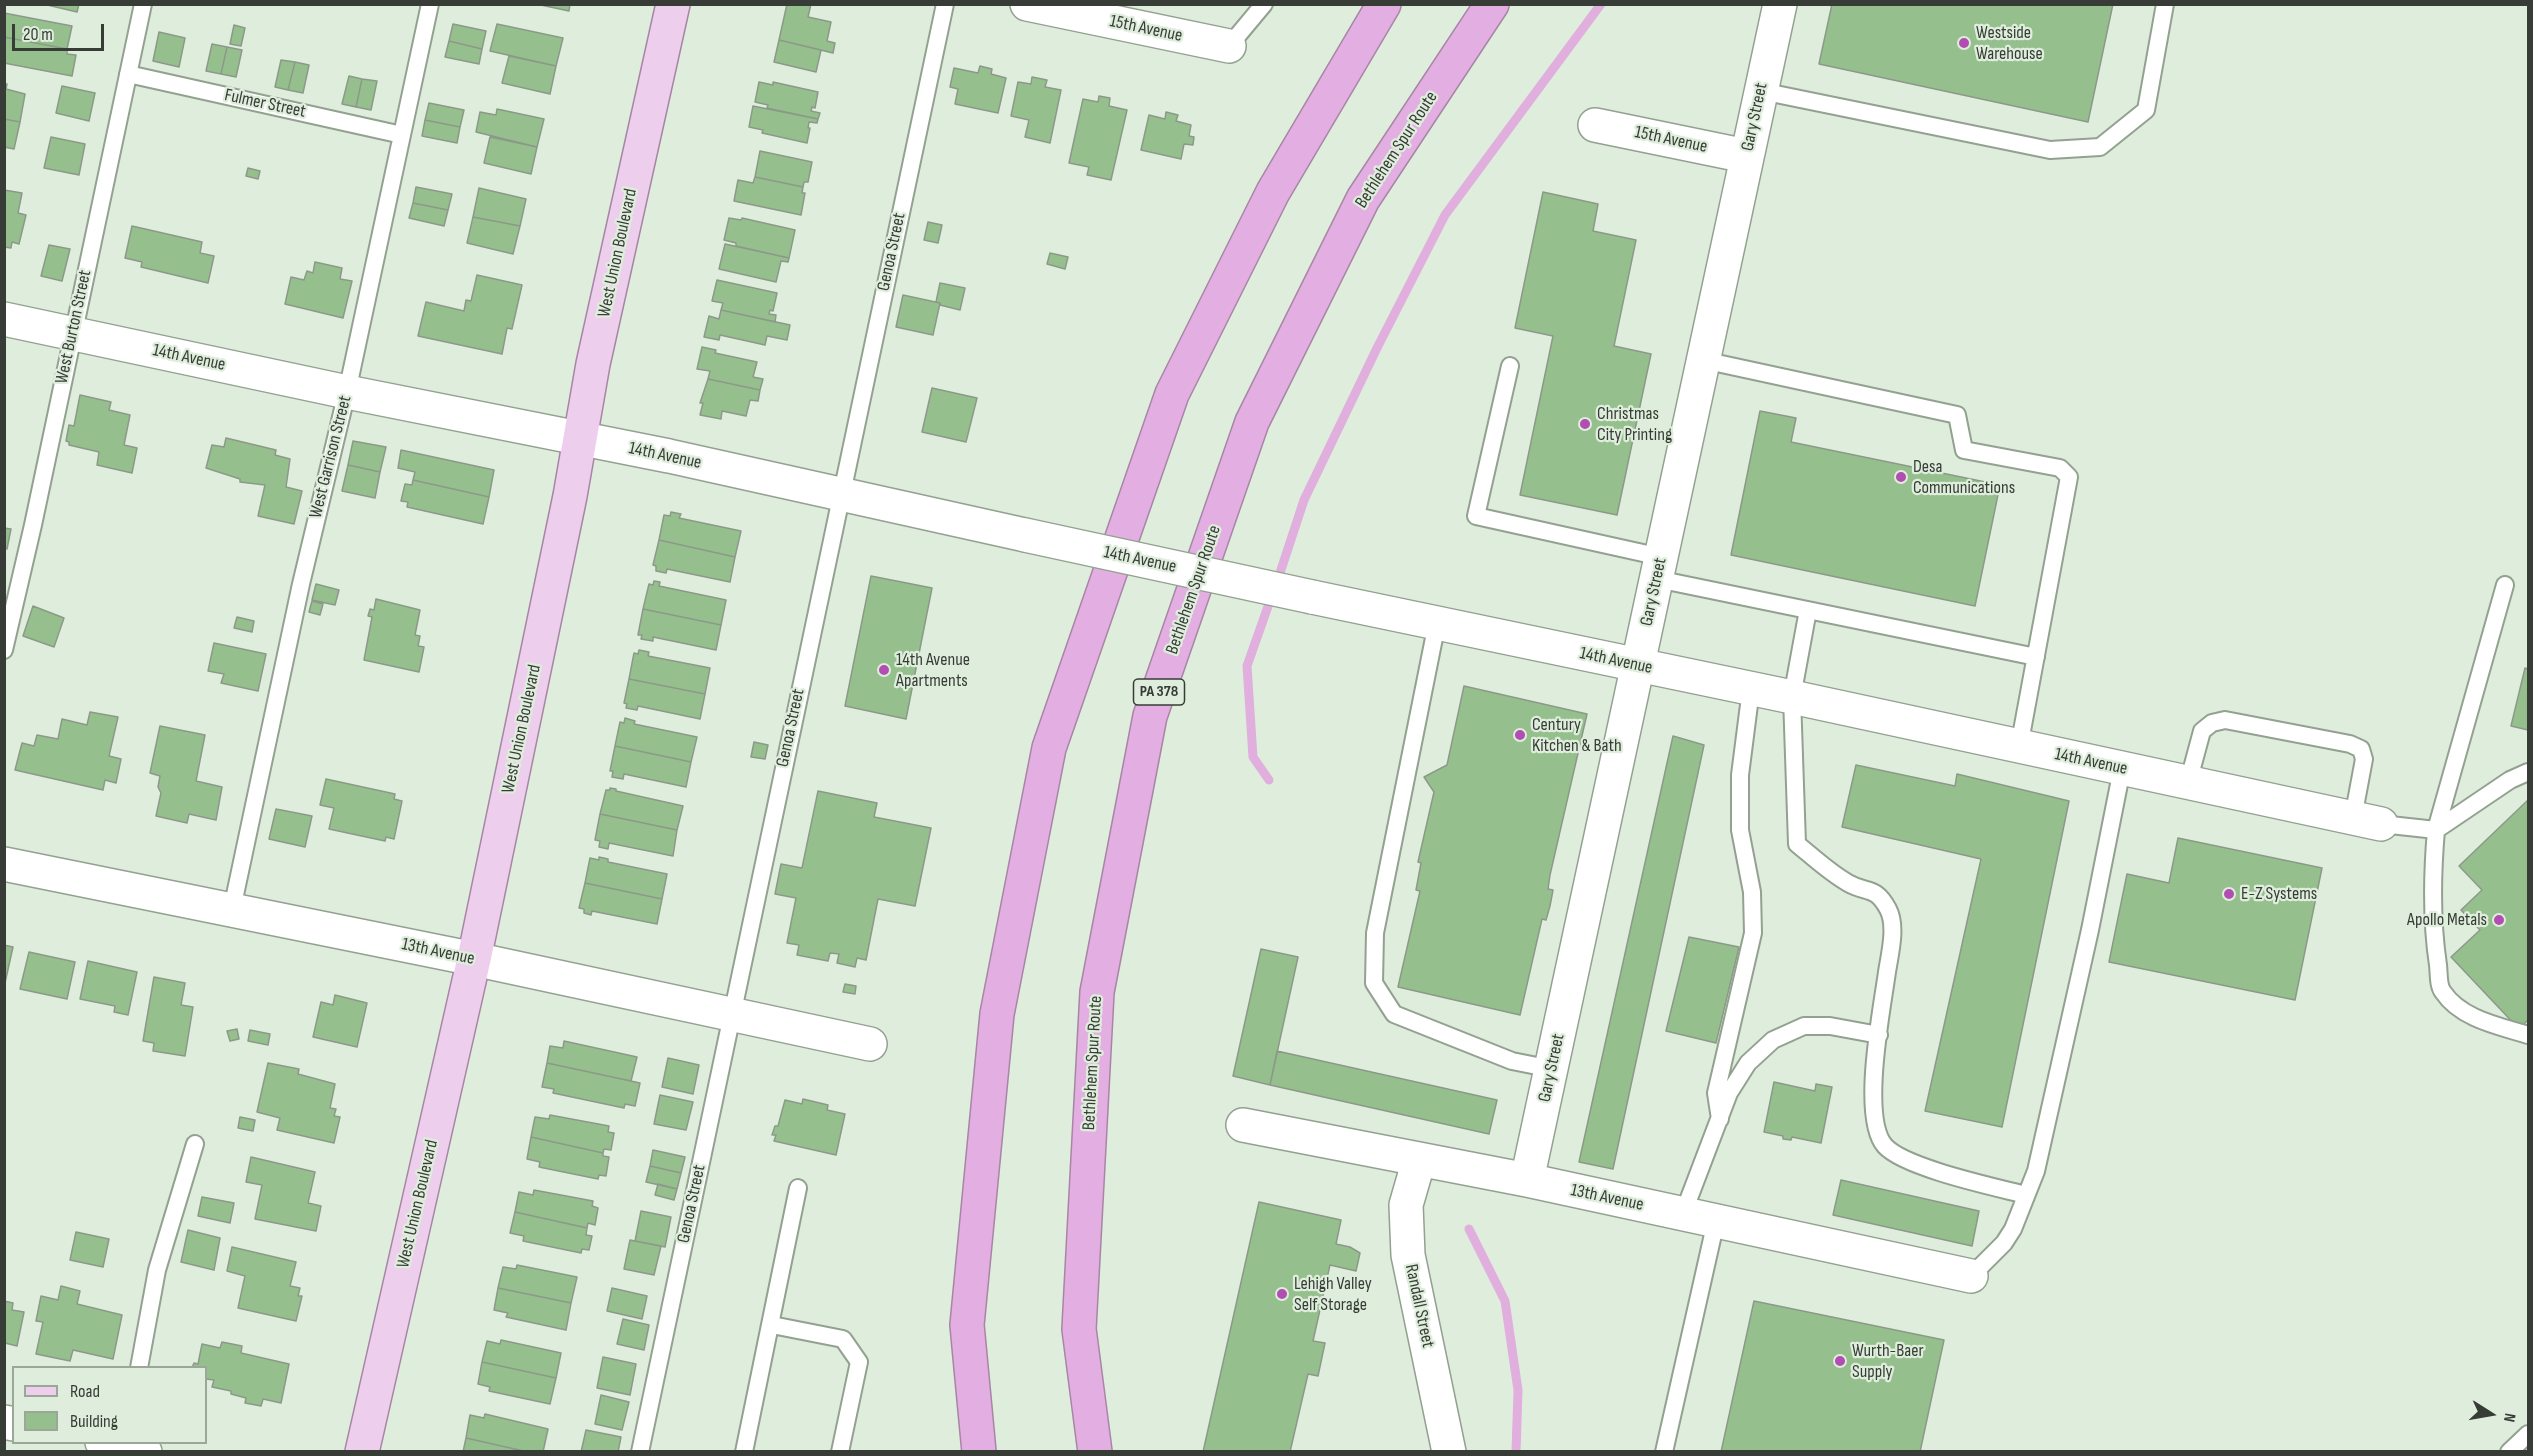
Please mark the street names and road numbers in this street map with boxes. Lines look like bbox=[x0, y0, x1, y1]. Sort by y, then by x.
street label: 15th Avenue bbox=[1108, 11, 1184, 47]
street label: Gary Street bbox=[1737, 81, 1773, 153]
street label: Fulmer Street bbox=[222, 85, 308, 123]
street label: Bethlehem Spur Route bbox=[1351, 88, 1443, 212]
street label: 15th Avenue bbox=[1633, 122, 1709, 158]
street label: West Union Boulevard bbox=[594, 187, 642, 319]
street label: Genoa Street bbox=[873, 211, 911, 293]
street label: West Burton Street bbox=[51, 268, 97, 386]
street label: 14th Avenue bbox=[151, 340, 227, 376]
street label: West Garrison Street bbox=[305, 394, 357, 520]
street label: 14th Avenue bbox=[627, 438, 703, 474]
street label: Bethlehem Spur Route bbox=[1162, 523, 1226, 657]
street label: 14th Avenue bbox=[1102, 542, 1178, 578]
street label: Gary Street bbox=[1636, 556, 1672, 628]
street label: 14th Avenue bbox=[1578, 643, 1654, 679]
street label: West Union Boulevard bbox=[498, 663, 546, 795]
road number: PA 378 bbox=[1134, 679, 1184, 705]
street label: Genoa Street bbox=[772, 687, 810, 769]
street label: 14th Avenue bbox=[2053, 744, 2129, 780]
street label: 13th Avenue bbox=[400, 934, 476, 970]
street label: Bethlehem Spur Route bbox=[1079, 995, 1107, 1131]
street label: Gary Street bbox=[1534, 1032, 1570, 1104]
street label: West Union Boulevard bbox=[393, 1138, 443, 1270]
street label: Genoa Street bbox=[673, 1163, 711, 1245]
street label: 13th Avenue bbox=[1569, 1180, 1645, 1216]
street label: Randall Street bbox=[1400, 1262, 1438, 1350]

